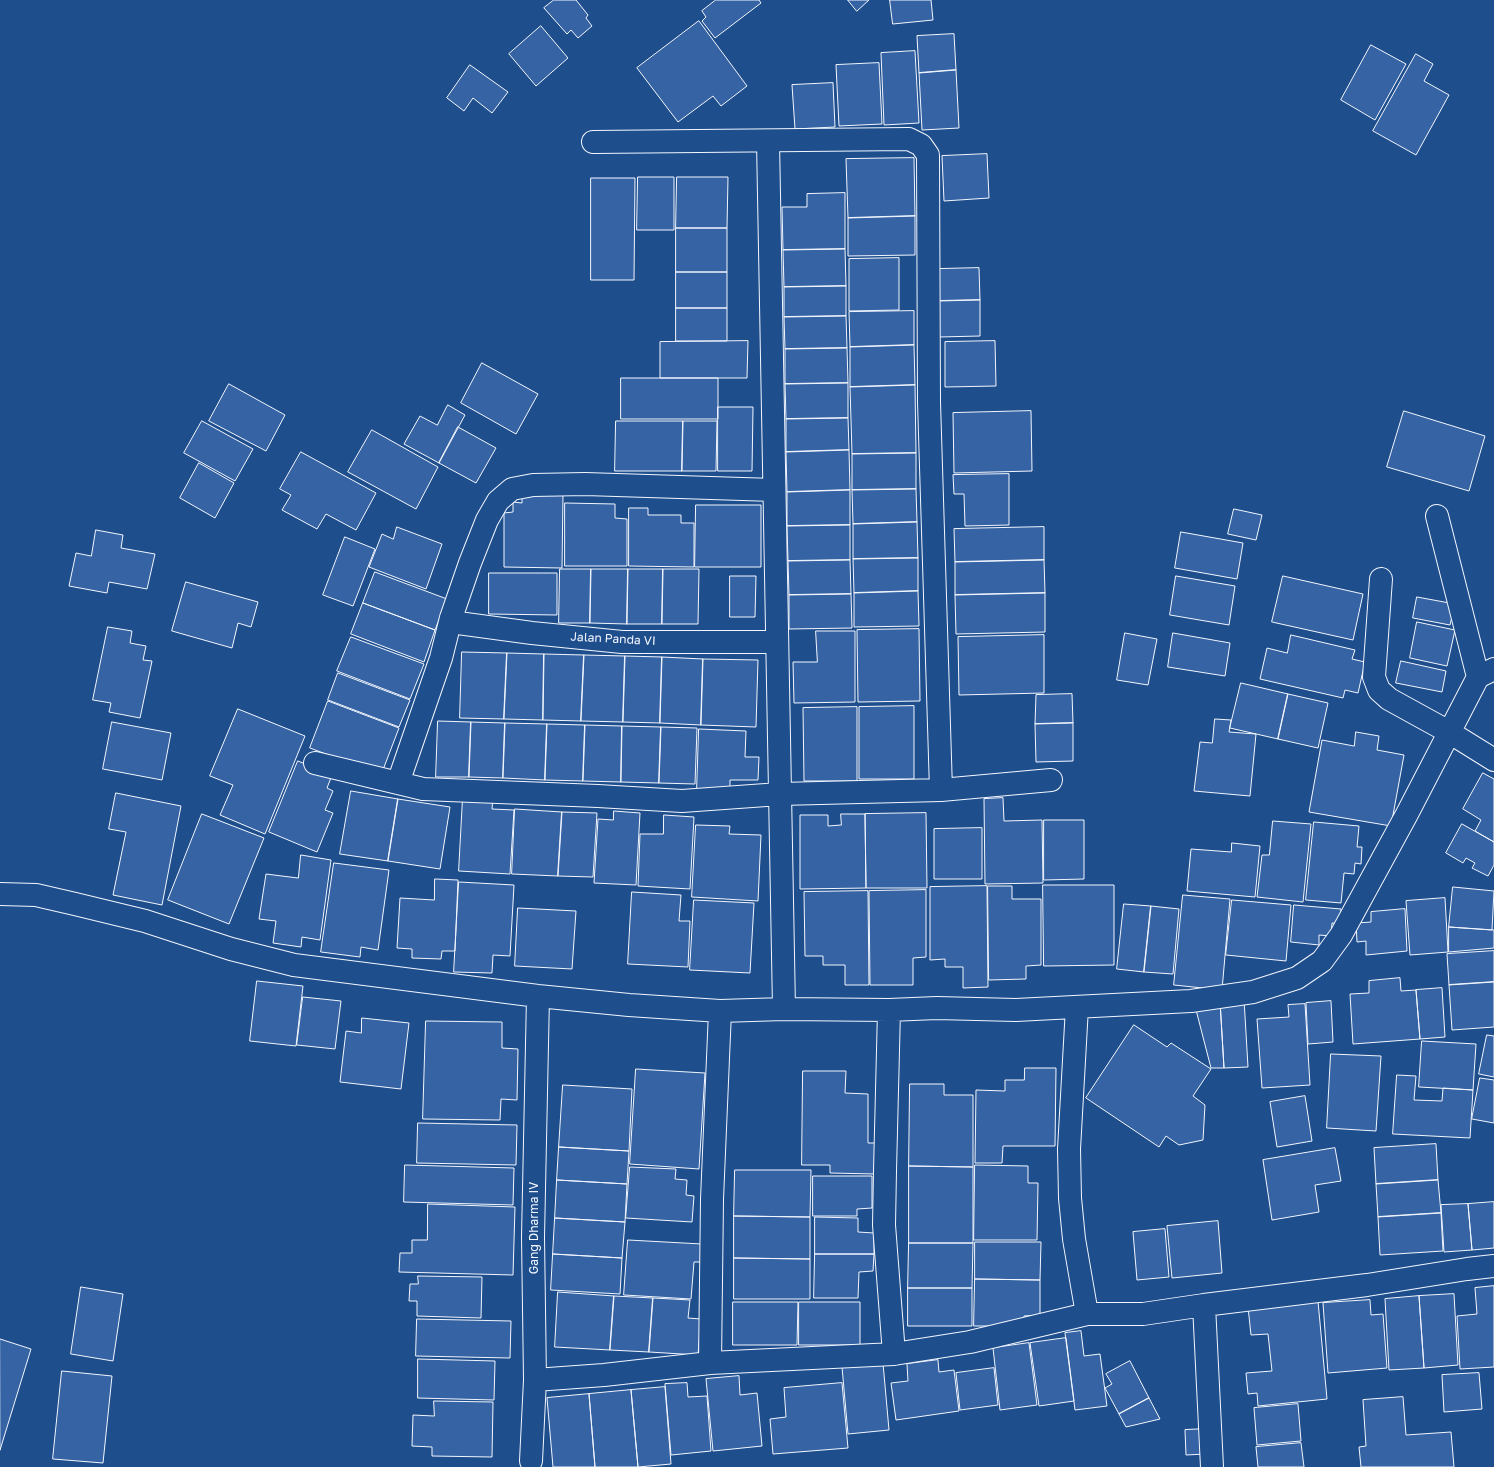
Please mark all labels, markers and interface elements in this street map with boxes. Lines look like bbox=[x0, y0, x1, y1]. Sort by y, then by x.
street label: Jalan Panda VI bbox=[570, 630, 656, 648]
street label: Gang Dharma IV bbox=[527, 1182, 541, 1274]

